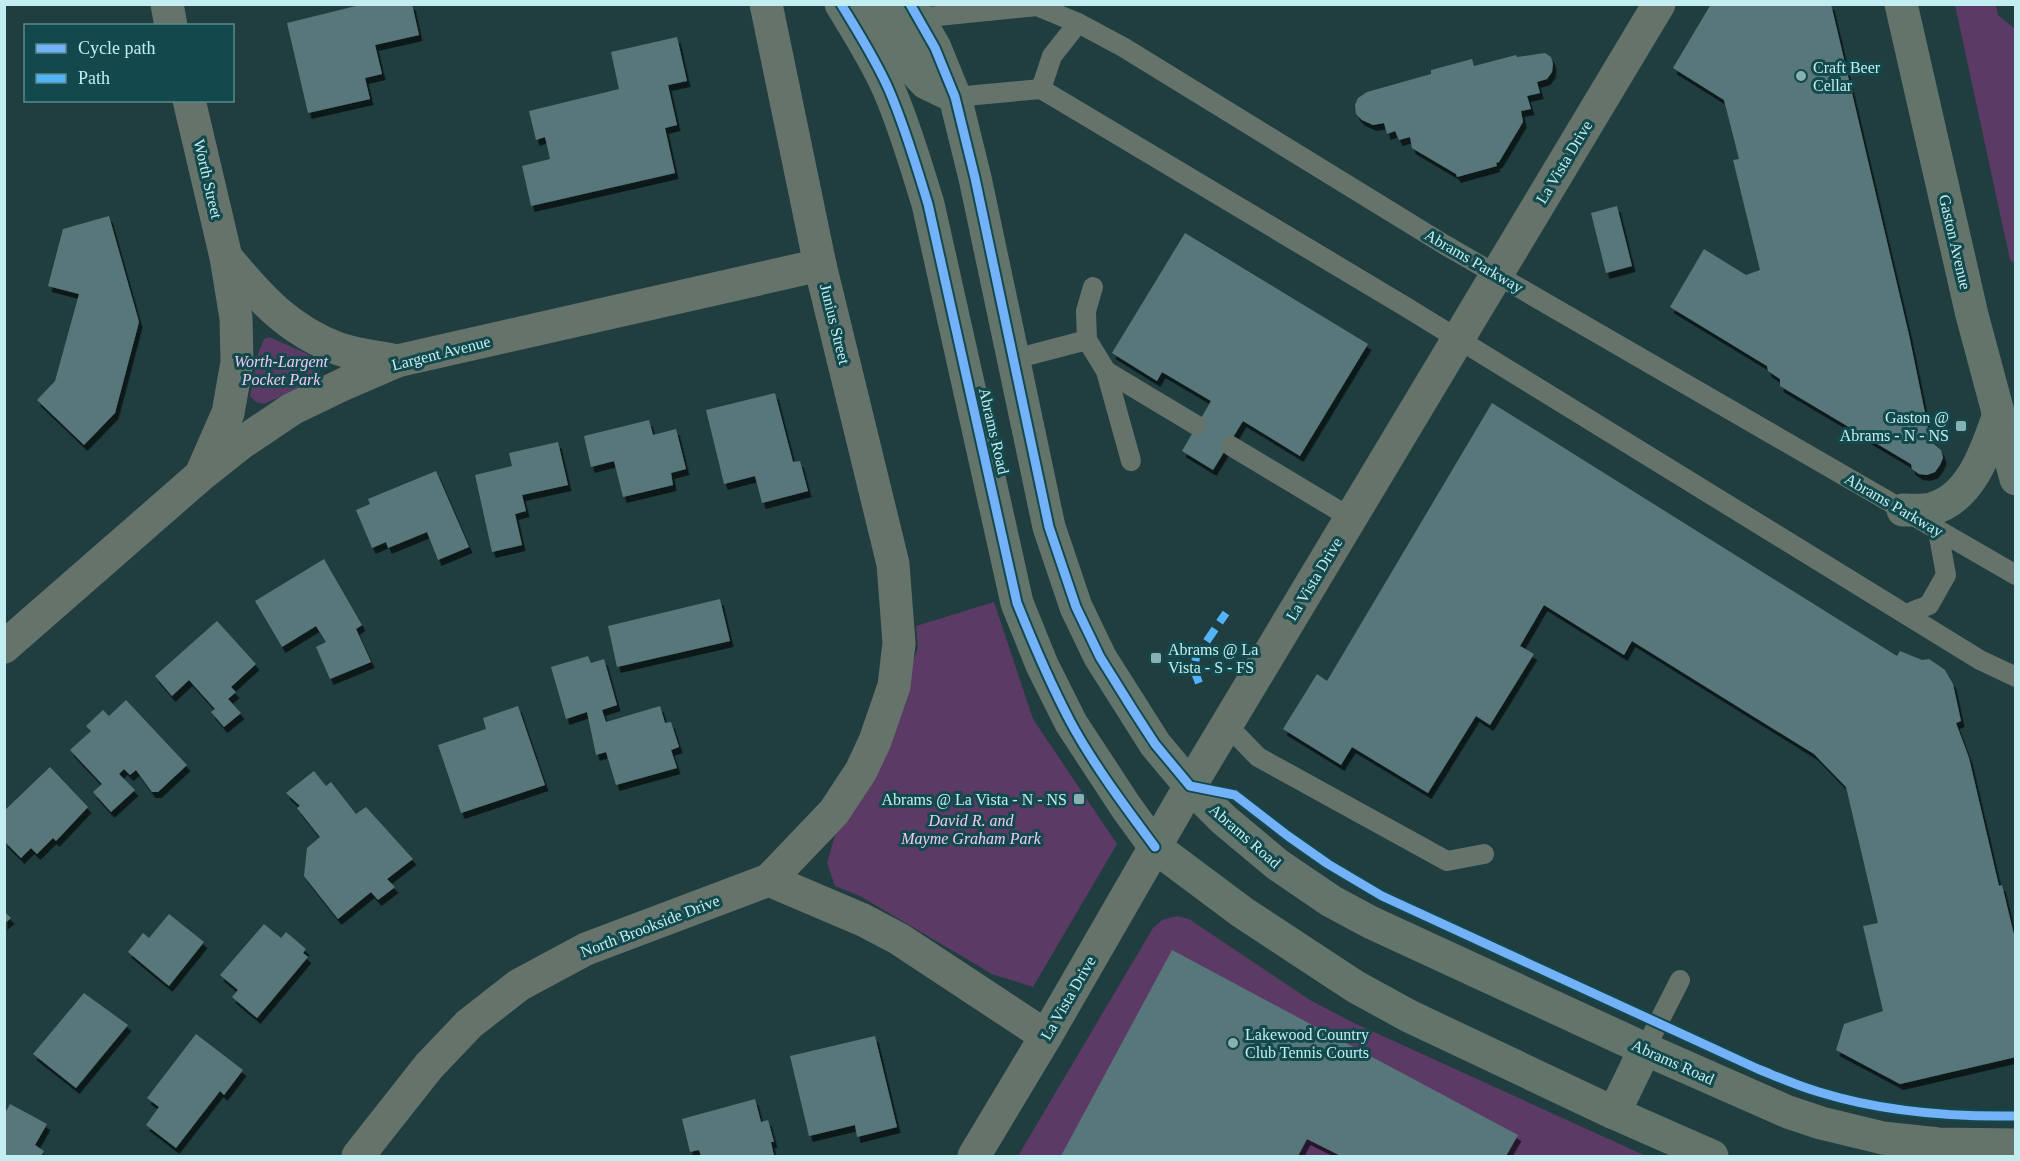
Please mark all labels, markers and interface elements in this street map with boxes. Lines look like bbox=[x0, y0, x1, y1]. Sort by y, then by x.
legend bbox=[24, 24, 234, 102]
text: Cycle path bbox=[78, 38, 155, 58]
place label: Craft Beer Cellar bbox=[1813, 59, 1881, 94]
text: Path bbox=[78, 68, 110, 88]
marker: Craft Beer Cellar bbox=[1794, 69, 1808, 83]
street label: La Vista Drive bbox=[1533, 117, 1595, 207]
street label: Worth Street bbox=[191, 138, 226, 221]
street label: Gaston Avenue bbox=[1936, 193, 1974, 291]
street label: Abrams Parkway bbox=[1421, 226, 1526, 297]
street label: Junius Street bbox=[817, 282, 853, 366]
street label: Largent Avenue bbox=[390, 333, 492, 374]
park label: Worth-Largent Pocket Park bbox=[234, 353, 329, 388]
street label: Abrams Road bbox=[976, 386, 1012, 476]
place label: Gaston @ Abrams - N - NS bbox=[1840, 409, 1949, 444]
marker: Gaston @ Abrams - N - NS bbox=[1954, 419, 1968, 433]
street label: Abrams Parkway bbox=[1841, 470, 1946, 541]
street label: La Vista Drive bbox=[1283, 534, 1345, 624]
place label: Abrams @ La Vista - S - FS bbox=[1168, 641, 1258, 676]
marker: Abrams @ La Vista - S - FS bbox=[1149, 651, 1163, 665]
place label: Abrams @ La Vista - N - NS bbox=[882, 791, 1067, 809]
marker: Abrams @ La Vista - N - NS bbox=[1072, 792, 1086, 806]
street label: Abrams Road bbox=[1206, 801, 1284, 871]
park label: David R. and Mayme Graham Park bbox=[900, 812, 1042, 848]
street label: North Brookside Drive bbox=[578, 892, 722, 960]
street label: La Vista Drive bbox=[1037, 953, 1099, 1043]
place label: Lakewood Country Club Tennis Courts bbox=[1245, 1026, 1369, 1061]
marker: Lakewood Country Club Tennis Courts bbox=[1226, 1036, 1240, 1050]
street label: Abrams Road bbox=[1629, 1036, 1717, 1088]

